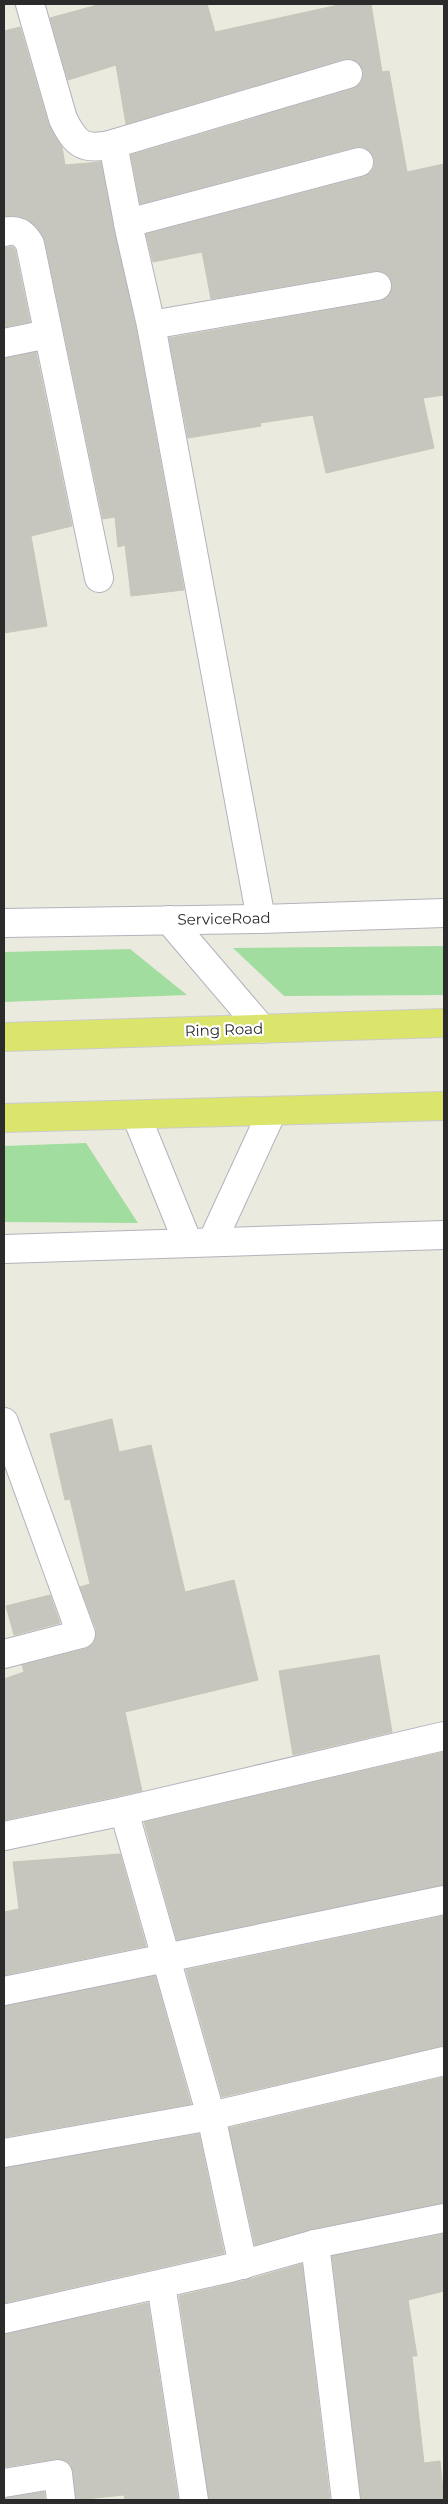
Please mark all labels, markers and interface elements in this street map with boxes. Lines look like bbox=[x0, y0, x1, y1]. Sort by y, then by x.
street label: ServiceRoad bbox=[177, 908, 271, 929]
street label: Ring Road bbox=[184, 1019, 264, 1040]

